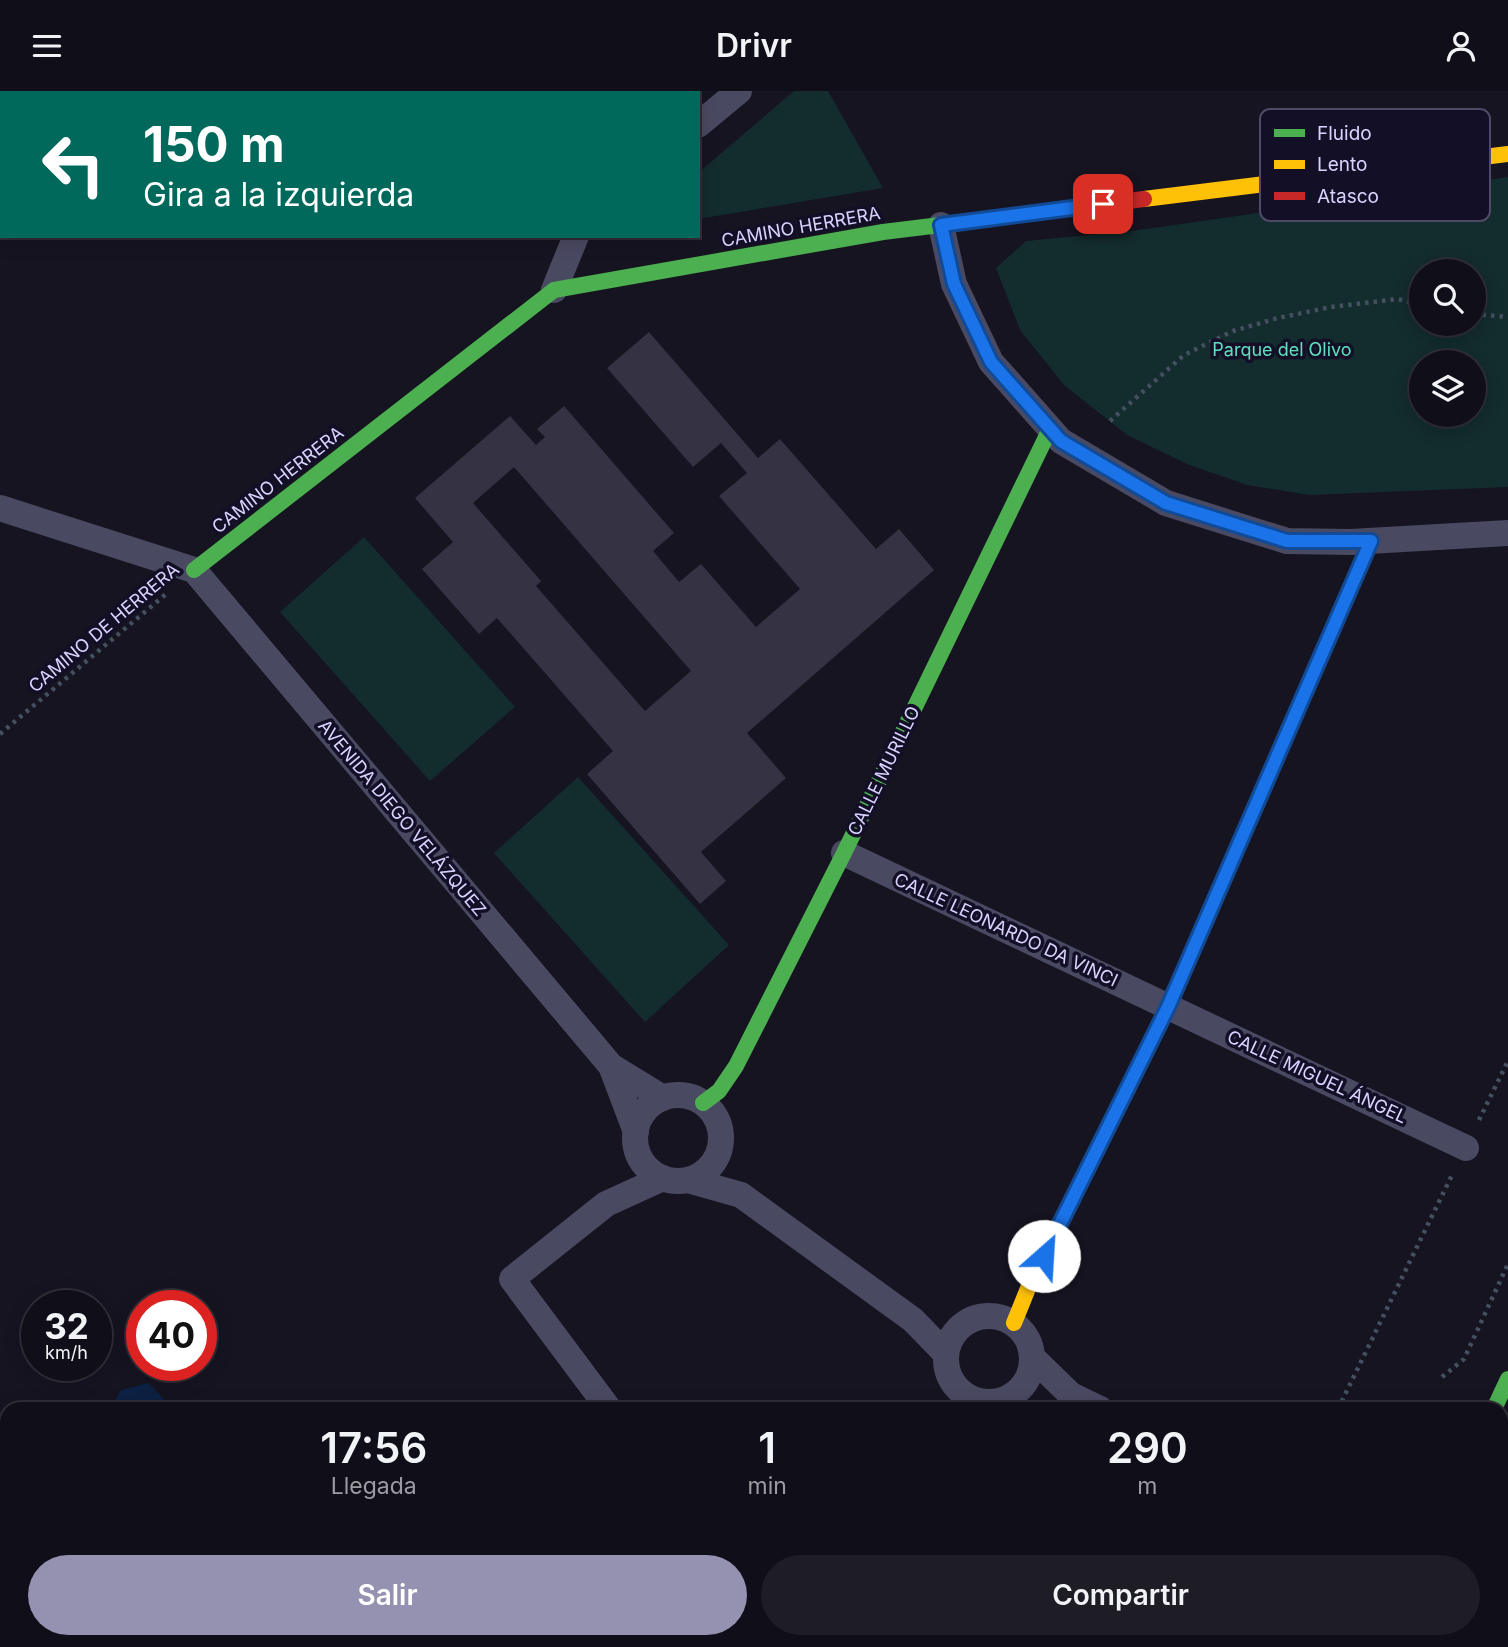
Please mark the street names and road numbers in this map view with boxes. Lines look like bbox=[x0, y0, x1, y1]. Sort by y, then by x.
street label: CAMINO HERRERA bbox=[720, 202, 882, 251]
street label: CAMINO HERRERA bbox=[208, 422, 348, 537]
street label: CAMINO DE HERRERA bbox=[24, 559, 183, 697]
street label: CALLE MURILLO bbox=[843, 703, 924, 839]
street label: AVENIDA DIEGO VELÁZQUEZ bbox=[314, 715, 491, 920]
street label: CALLE LEONARDO DA VINCI bbox=[891, 868, 1121, 991]
street label: CALLE MIGUEL ÁNGEL bbox=[1224, 1025, 1411, 1127]

